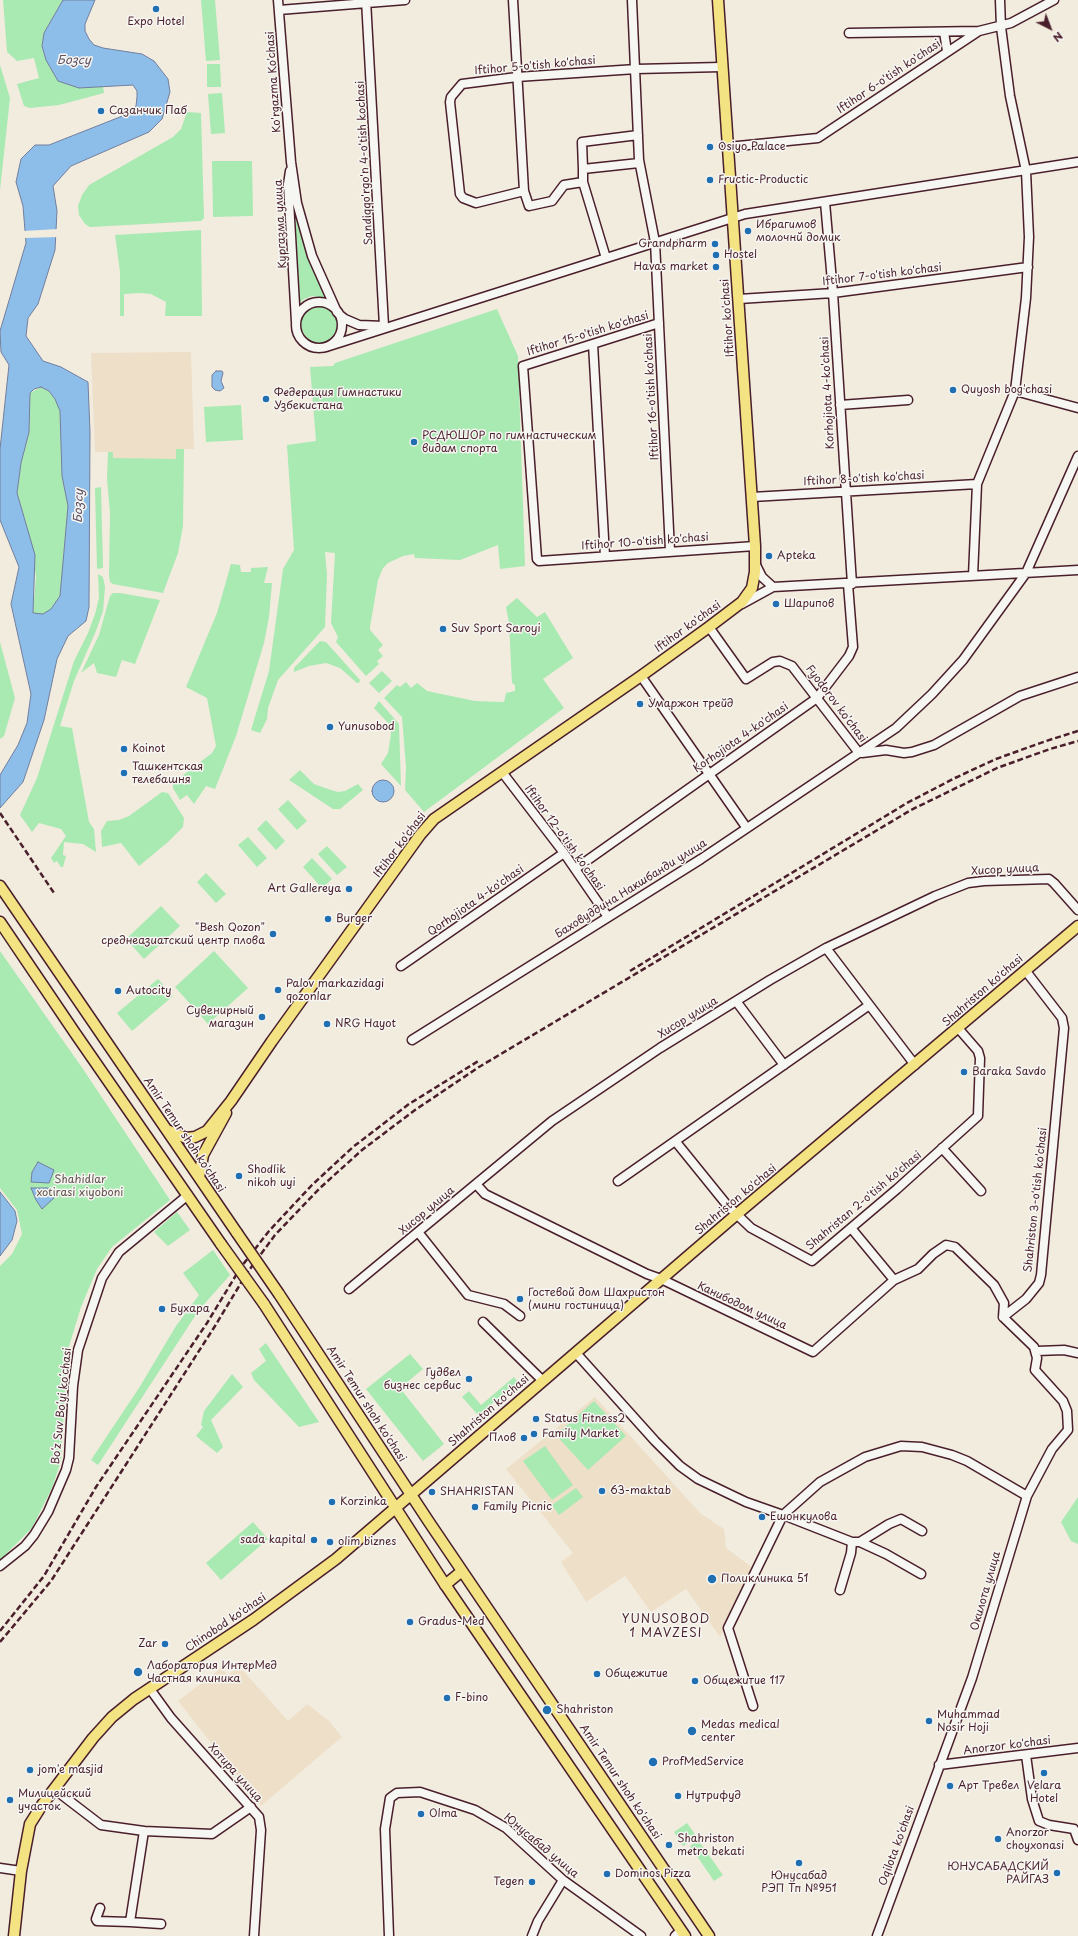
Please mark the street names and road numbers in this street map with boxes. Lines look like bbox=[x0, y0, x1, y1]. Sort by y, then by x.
street label: Ko'rgazma Ko'chasi bbox=[264, 31, 284, 133]
street label: Iftihor 6-o'tish ko'chasi bbox=[835, 37, 943, 117]
street label: Iftihor 5-o'tish ko'chasi bbox=[474, 54, 596, 78]
street label: Sandiqqo'rgo'n 4-o'tish kochasi bbox=[354, 80, 376, 246]
street label: Кургазма улица bbox=[272, 179, 290, 269]
street label: Iftihor 7-o'tish ko'chasi bbox=[821, 261, 943, 289]
street label: Iftihor ko'chasi bbox=[719, 278, 737, 358]
street label: Iftihor 15-o'tish ko'chasi bbox=[526, 309, 650, 359]
street label: Iftihor 16-o'tish ko'chasi bbox=[642, 333, 662, 461]
street label: Korhojiota 4-ko'chasi bbox=[818, 336, 838, 450]
street label: Iftihor 8-o'tish ko'chasi bbox=[803, 469, 925, 489]
street label: Iftihor 10-o'tish ko'chasi bbox=[581, 531, 709, 553]
street label: Iftihor ko'chasi bbox=[652, 599, 724, 655]
street label: Fyodorov ko'chasi bbox=[803, 663, 869, 745]
street label: Korhojiota 4-ko'chasi bbox=[691, 700, 791, 776]
street label: Iftihor 12-o'tish ko'chasi bbox=[521, 783, 607, 893]
street label: Iftihor ko'chasi bbox=[371, 810, 429, 880]
street label: Баховуддина Накшбанди улица bbox=[553, 837, 709, 941]
street label: Хисор улица bbox=[971, 862, 1039, 878]
street label: Qorhojiota 4-ko'chasi bbox=[425, 863, 527, 939]
street label: Shahriston ko'chasi bbox=[940, 952, 1026, 1030]
street label: Хисор улица bbox=[656, 994, 720, 1042]
street label: Amir Temur shoh ko'chasi bbox=[141, 1075, 227, 1195]
street label: Shahriston 3-o'tish ko'chasi bbox=[1022, 1127, 1050, 1273]
street label: Shahristan 2-o'tish ko'chasi bbox=[803, 1149, 925, 1253]
street label: Shahriston ko'chasi bbox=[692, 1162, 780, 1238]
street label: Хисор улица bbox=[397, 1184, 457, 1238]
street label: Канибодом улица bbox=[695, 1279, 789, 1333]
street label: Amir Temur shoh ko'chasi bbox=[323, 1343, 409, 1465]
street label: Boʻz Suv Boʻyi koʻchasi bbox=[49, 1347, 75, 1465]
street label: Shahriston ko'chasi bbox=[446, 1372, 532, 1450]
street label: Окилота улица bbox=[968, 1550, 1004, 1632]
street label: Chinobod ko'chasi bbox=[183, 1591, 269, 1655]
street label: Amir Temur shoh ko'chasi bbox=[577, 1722, 663, 1842]
street label: Anorzor ko'chasi bbox=[962, 1734, 1052, 1758]
street label: Хотира улица bbox=[205, 1741, 265, 1805]
street label: Oqilota ko'chasi bbox=[876, 1804, 918, 1888]
street label: Юнусабад улица bbox=[501, 1811, 581, 1881]

